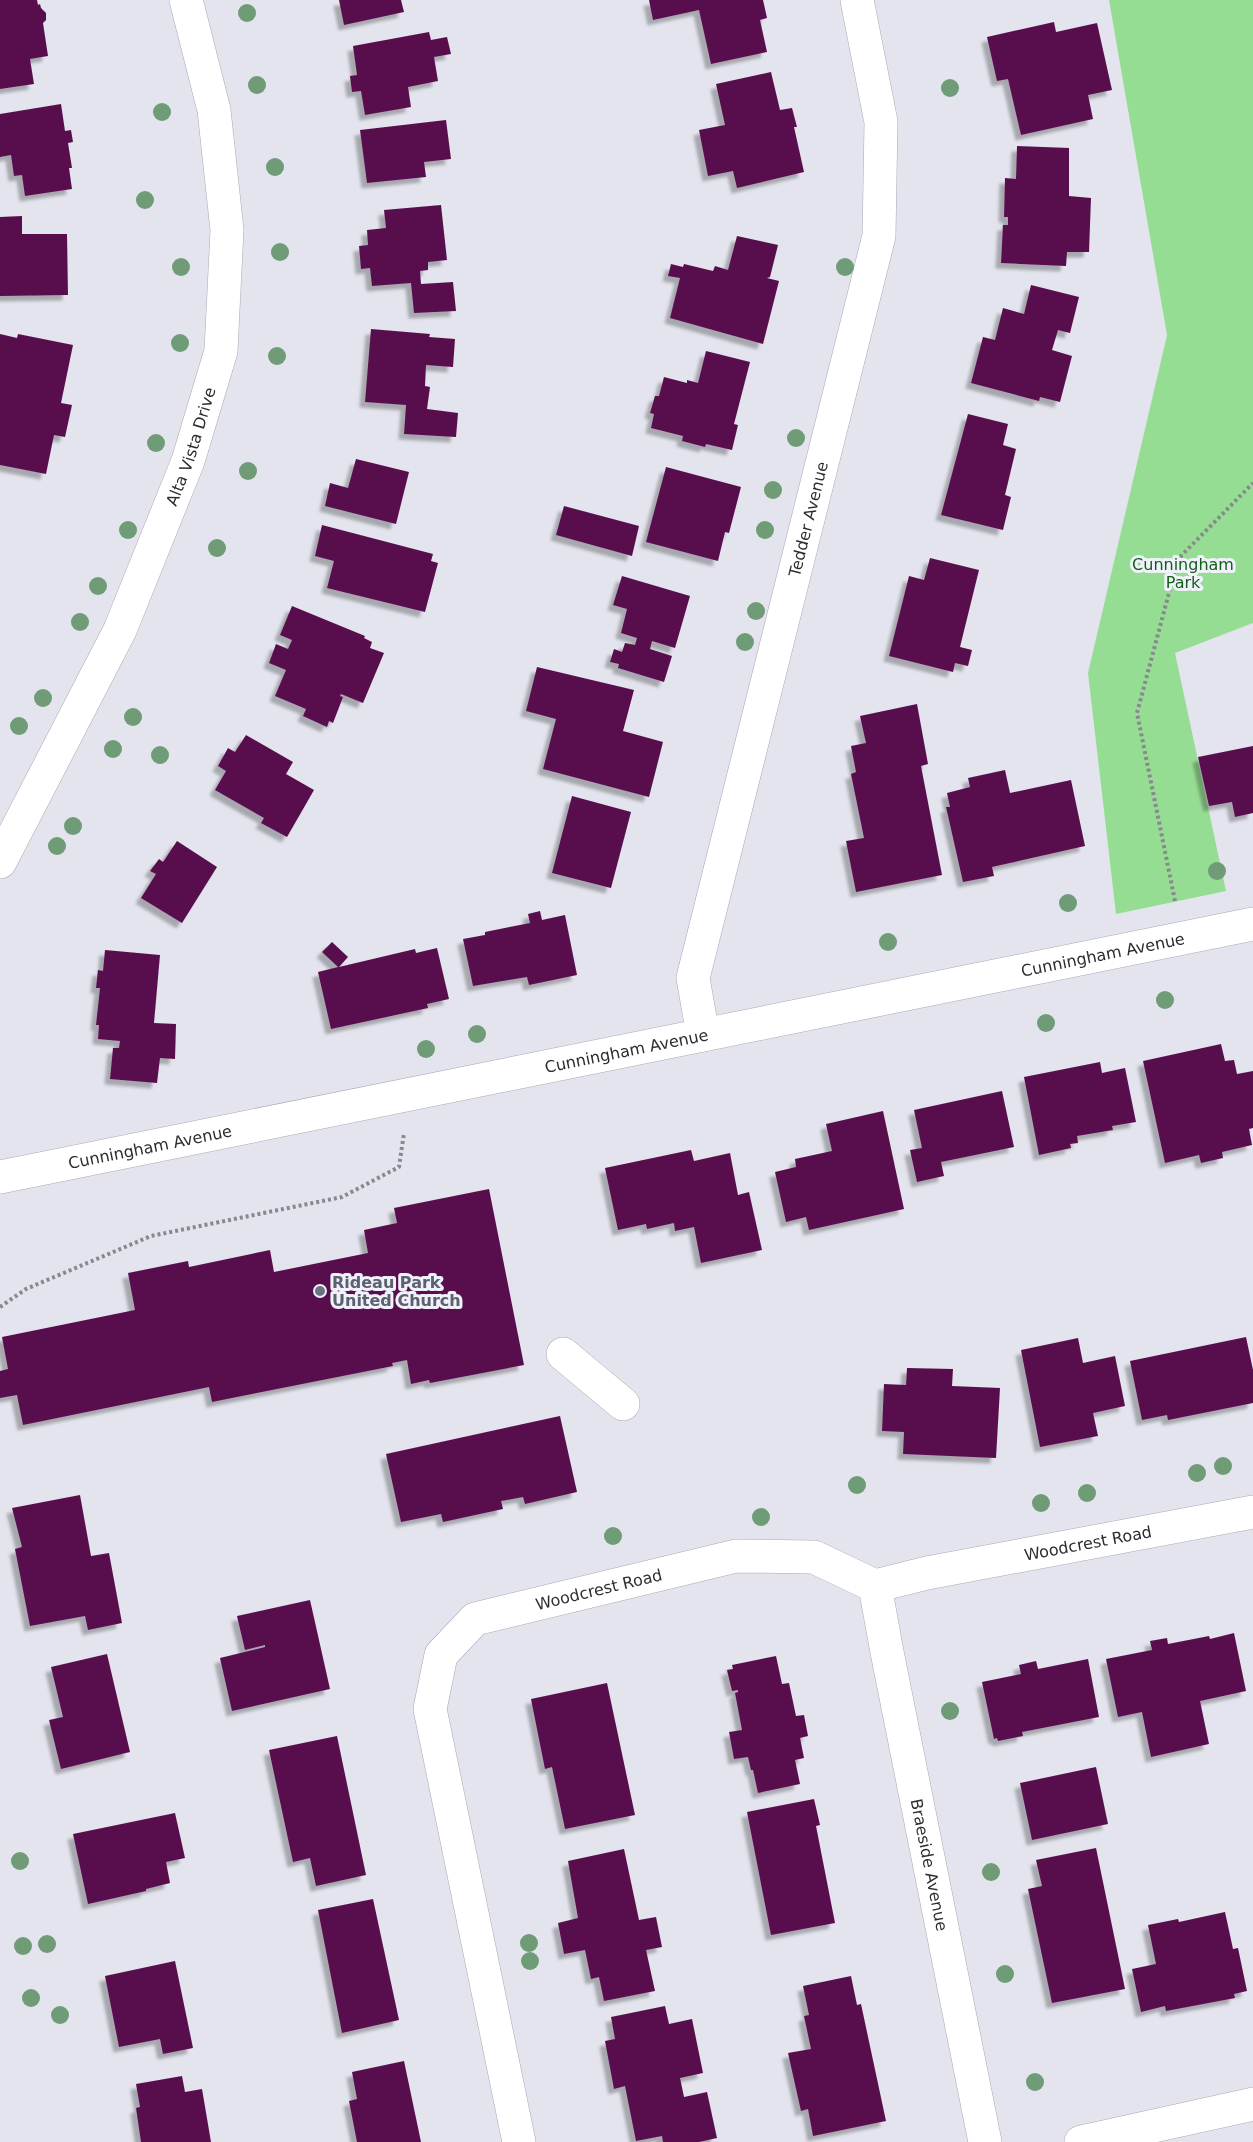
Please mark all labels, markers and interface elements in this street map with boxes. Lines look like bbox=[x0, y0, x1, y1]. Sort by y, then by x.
street label: Alta Vista Drive bbox=[162, 385, 219, 508]
street label: Tedder Avenue bbox=[784, 459, 832, 580]
park label: Cunningham Park bbox=[1132, 555, 1234, 592]
street label: Cunningham Avenue bbox=[1019, 929, 1186, 980]
street label: Cunningham Avenue bbox=[543, 1025, 710, 1076]
street label: Cunningham Avenue bbox=[67, 1121, 233, 1173]
place label: Rideau Park United Church bbox=[332, 1273, 461, 1310]
marker: Rideau Park United Church bbox=[313, 1284, 327, 1298]
street label: Woodcrest Road bbox=[1023, 1522, 1153, 1564]
street label: Woodcrest Road bbox=[534, 1565, 664, 1614]
street label: Braeside Avenue bbox=[907, 1797, 952, 1933]

